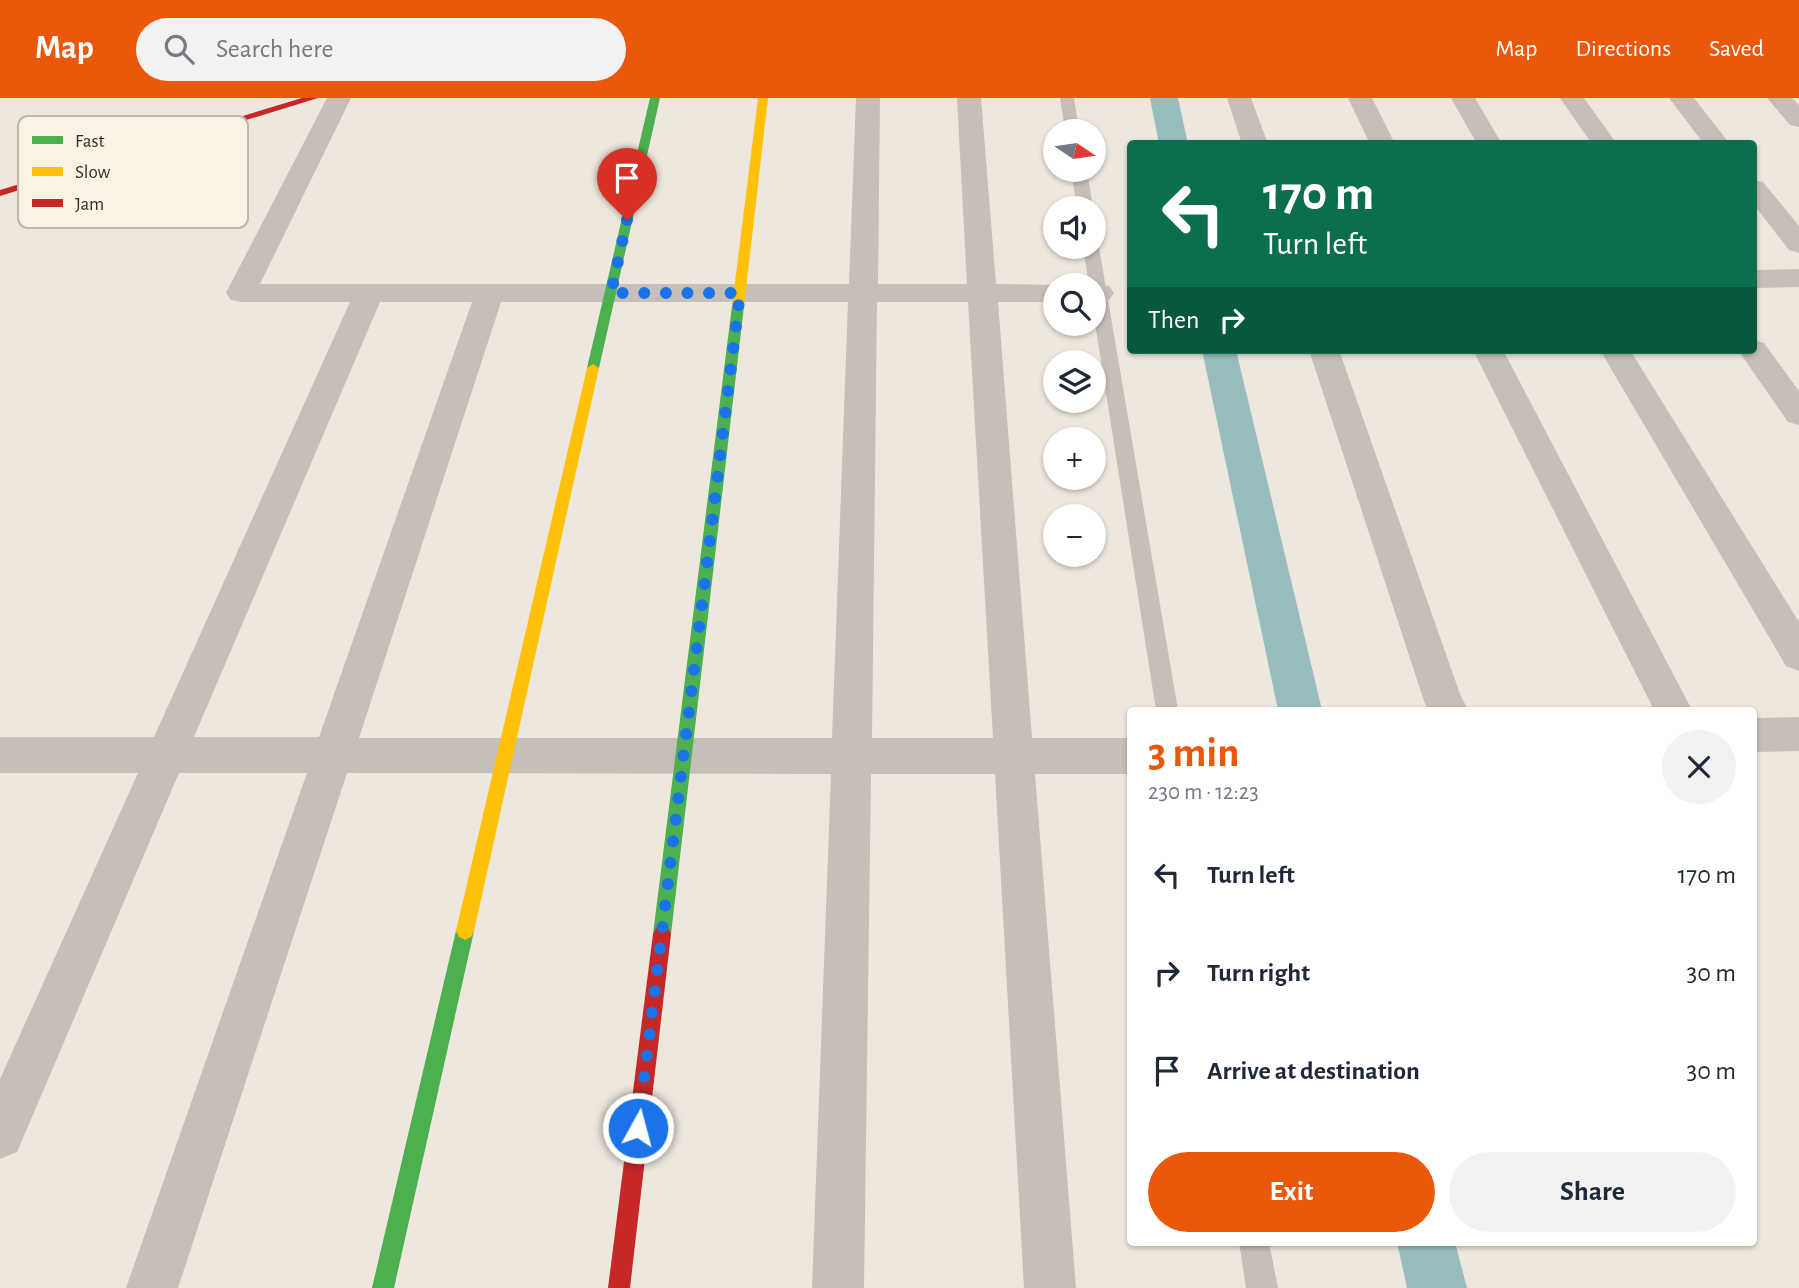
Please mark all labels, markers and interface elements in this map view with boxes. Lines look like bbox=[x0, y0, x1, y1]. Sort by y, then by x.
search box bbox=[136, 18, 626, 81]
icon: search bbox=[160, 30, 198, 68]
text: Map bbox=[35, 32, 94, 65]
text: Search here bbox=[216, 36, 334, 62]
text: Map bbox=[1495, 37, 1537, 61]
text: Directions bbox=[1575, 37, 1671, 61]
text: Saved bbox=[1709, 37, 1764, 61]
legend bbox=[18, 116, 248, 228]
north arrow bbox=[1043, 119, 1106, 182]
map controls bbox=[1043, 119, 1106, 567]
text: Fast bbox=[75, 132, 105, 151]
pin bbox=[597, 148, 657, 220]
icon: arrive bbox=[608, 159, 646, 197]
text: Slow bbox=[75, 163, 111, 182]
icon: left bbox=[1148, 168, 1239, 259]
text: 170 m bbox=[1263, 170, 1374, 219]
text: Jam bbox=[75, 195, 104, 214]
button: sound bbox=[1043, 196, 1106, 259]
text: Turn left bbox=[1263, 228, 1367, 260]
button: search bbox=[1043, 273, 1106, 336]
icon: right bbox=[1213, 301, 1251, 339]
text: Then bbox=[1148, 307, 1199, 333]
button: layers bbox=[1043, 350, 1106, 413]
button: + bbox=[1043, 427, 1106, 490]
button: − bbox=[1043, 504, 1106, 567]
button: close bbox=[1662, 730, 1736, 804]
text: 3 min bbox=[1148, 732, 1240, 774]
text: 230 m · 12:23 bbox=[1148, 781, 1259, 804]
icon: left bbox=[1148, 856, 1186, 894]
text: Turn left bbox=[1207, 862, 1295, 888]
text: 170 m bbox=[1677, 862, 1736, 888]
icon: right bbox=[1148, 954, 1186, 992]
text: Turn right bbox=[1207, 960, 1310, 986]
text: 30 m bbox=[1686, 960, 1736, 986]
icon: arrive bbox=[1148, 1052, 1186, 1090]
text: Arrive at destination bbox=[1207, 1058, 1420, 1084]
text: 30 m bbox=[1686, 1058, 1736, 1084]
position arrow bbox=[601, 1091, 675, 1165]
button: Exit bbox=[1148, 1152, 1435, 1232]
button: Share bbox=[1449, 1152, 1736, 1232]

